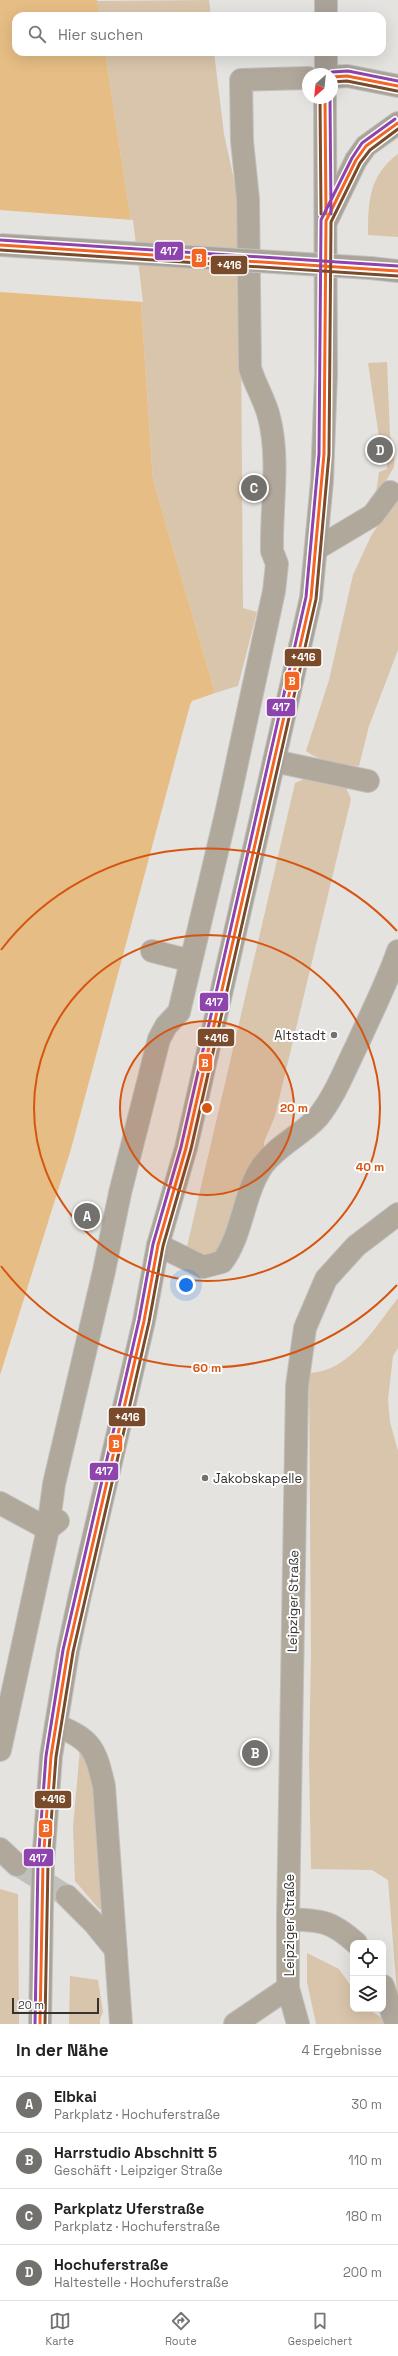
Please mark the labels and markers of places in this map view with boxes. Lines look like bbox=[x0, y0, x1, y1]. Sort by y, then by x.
pin: D bbox=[367, 435, 393, 465]
pin: C bbox=[241, 473, 267, 503]
place label: Altstadt bbox=[274, 1027, 326, 1044]
marker: Altstadt bbox=[329, 1030, 339, 1040]
centre of rings bbox=[200, 1101, 214, 1115]
pin: A bbox=[74, 1201, 100, 1231]
place label: Jakobskapelle bbox=[213, 1470, 302, 1487]
marker: Jakobskapelle bbox=[200, 1473, 210, 1483]
pin: B bbox=[242, 1738, 268, 1768]

